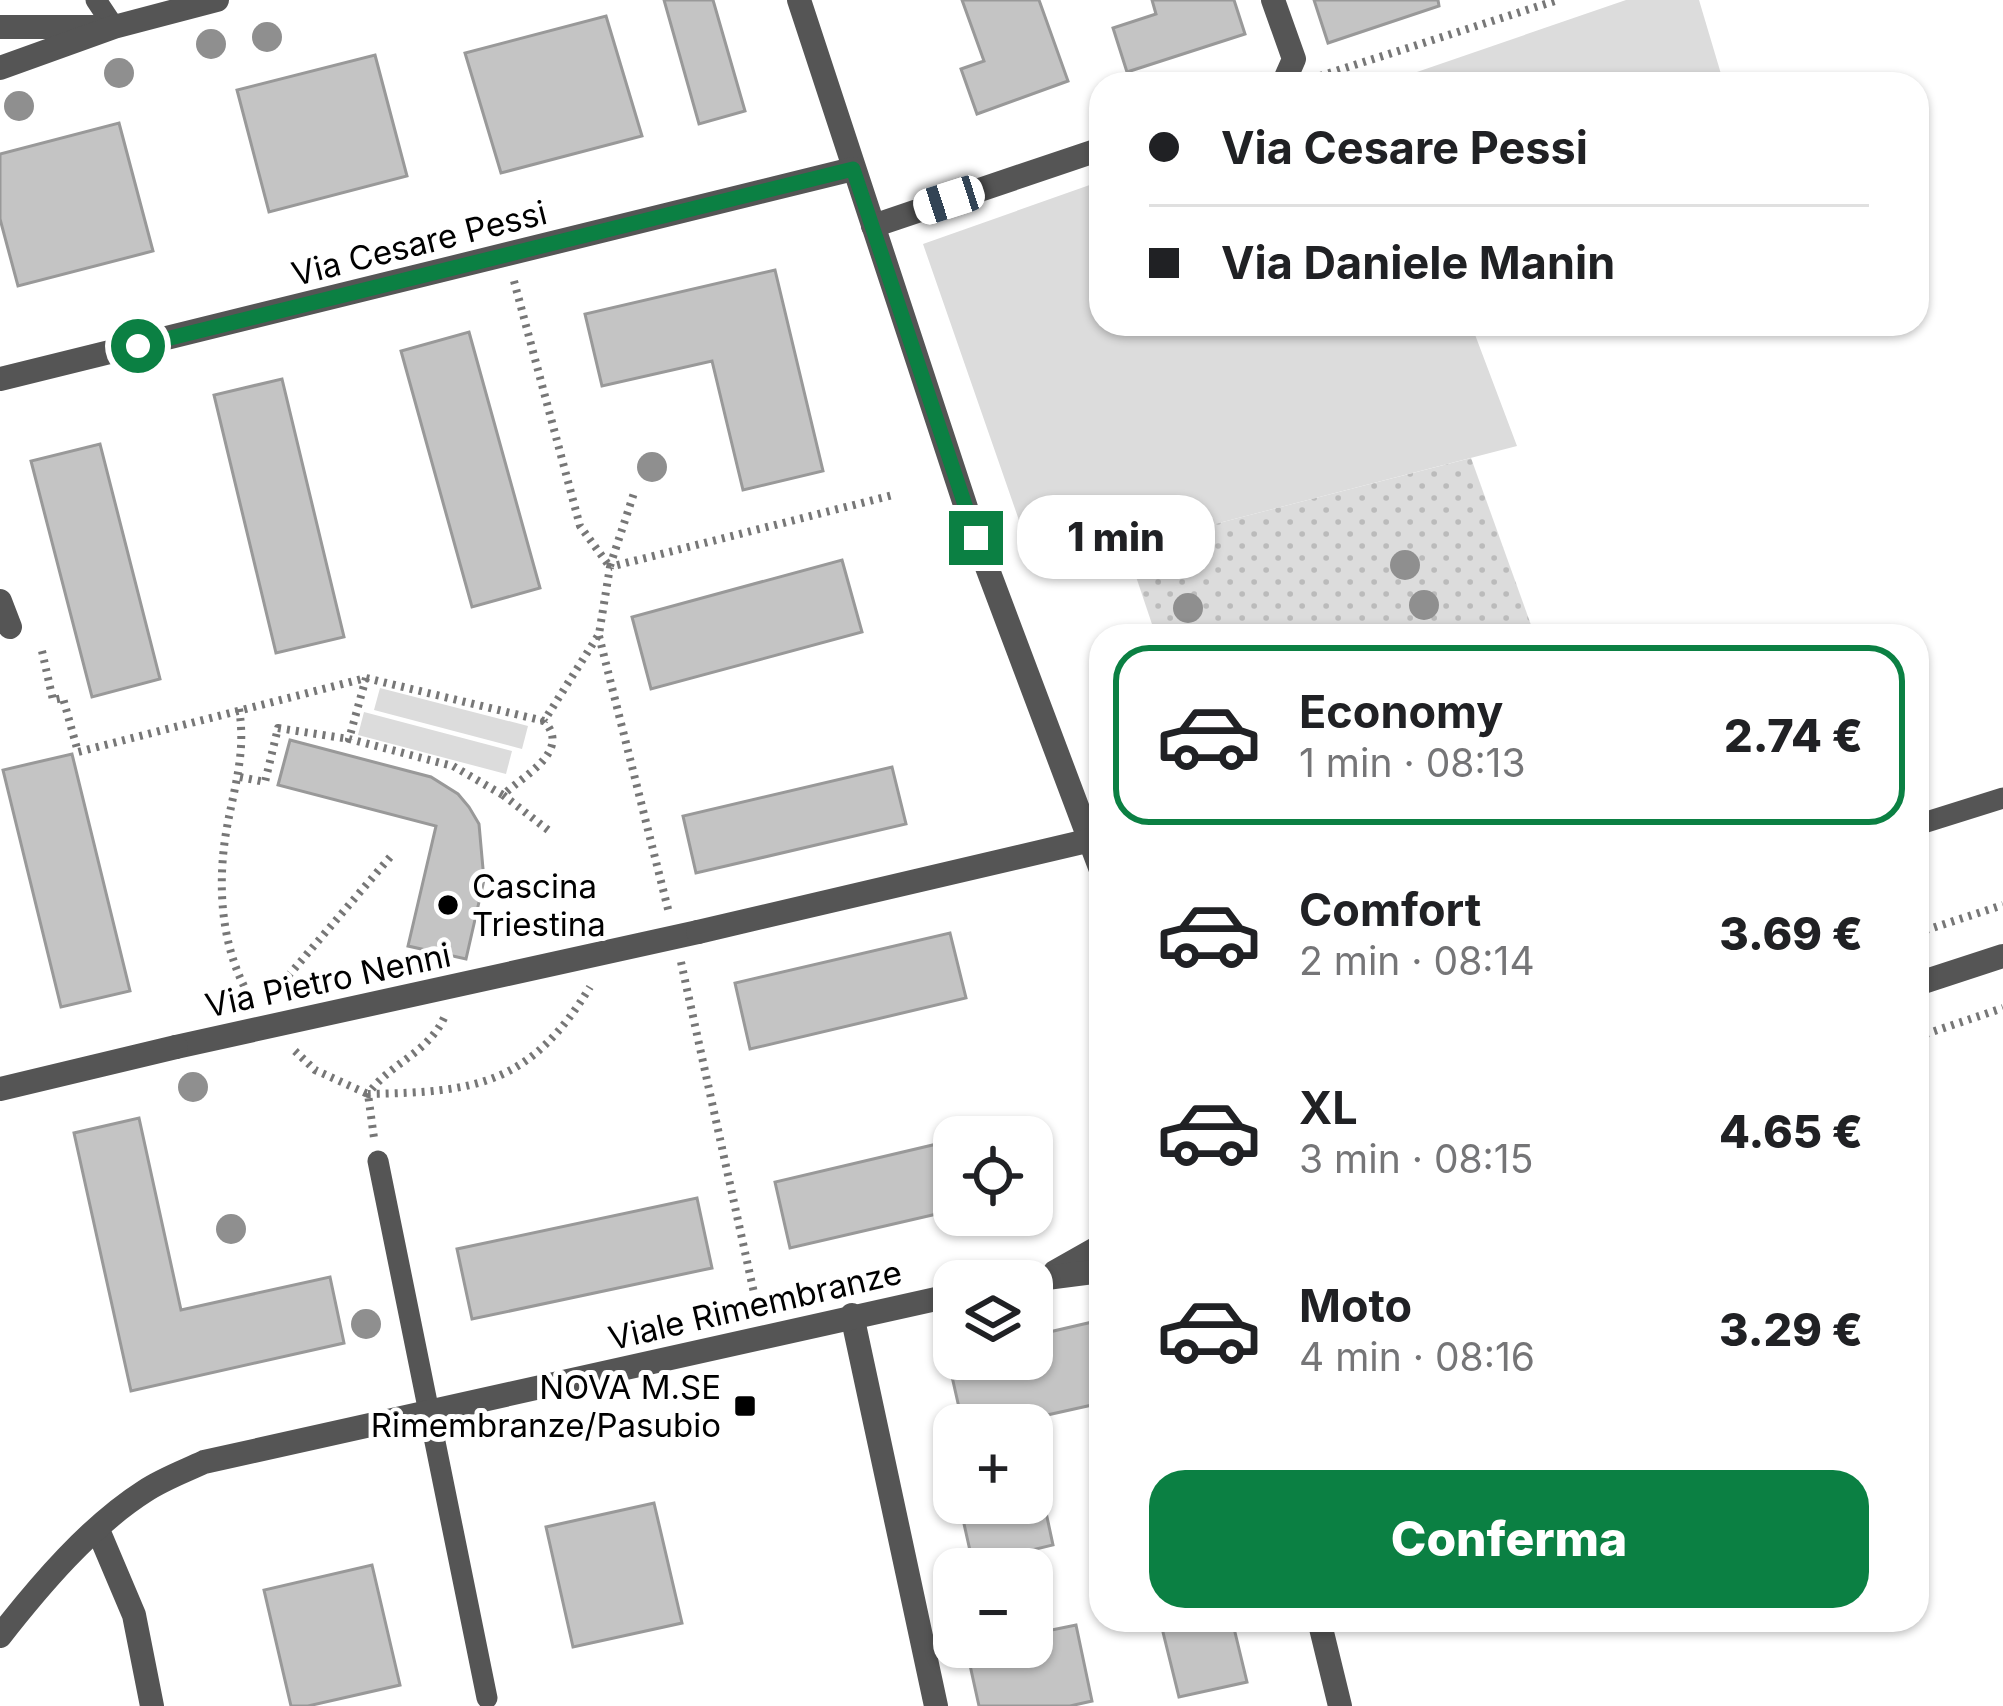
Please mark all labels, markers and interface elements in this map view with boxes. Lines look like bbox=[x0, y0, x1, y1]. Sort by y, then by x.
text: Via Cesare Pessi bbox=[1221, 120, 1588, 175]
car bbox=[909, 172, 989, 228]
street label: Via Cesare Pessi bbox=[287, 192, 551, 294]
text: Via Daniele Manin bbox=[1221, 235, 1615, 290]
route start bbox=[111, 319, 165, 373]
callout: 1 min bbox=[1018, 496, 1216, 580]
route end bbox=[949, 511, 1003, 565]
text: 1 min bbox=[1067, 513, 1165, 560]
icon: car bbox=[1155, 681, 1263, 789]
text: Economy bbox=[1299, 684, 1503, 739]
text: 2.74 € bbox=[1724, 708, 1863, 763]
text: 1 min · 08:13 bbox=[1299, 739, 1526, 786]
place label: Cascina Triestina bbox=[472, 866, 606, 944]
icon: car bbox=[1155, 879, 1263, 987]
text: Comfort bbox=[1299, 882, 1481, 937]
marker: Cascina Triestina bbox=[435, 892, 461, 918]
text: 3.69 € bbox=[1719, 906, 1863, 961]
street label: Via Pietro Nenni bbox=[202, 934, 454, 1026]
text: 2 min · 08:14 bbox=[1299, 937, 1535, 984]
icon: car bbox=[1155, 1077, 1263, 1185]
text: XL bbox=[1299, 1080, 1358, 1135]
text: 4.65 € bbox=[1719, 1104, 1863, 1159]
map controls bbox=[933, 1116, 1053, 1668]
button: locate bbox=[933, 1116, 1053, 1236]
text: 3 min · 08:15 bbox=[1299, 1135, 1533, 1182]
street label: Viale Rimembranze bbox=[604, 1252, 906, 1358]
button: layers bbox=[933, 1260, 1053, 1380]
icon: car bbox=[1155, 1275, 1263, 1383]
text: Moto bbox=[1299, 1278, 1412, 1333]
text: 3.29 € bbox=[1719, 1302, 1863, 1357]
text: 4 min · 08:16 bbox=[1299, 1333, 1535, 1380]
place label: NOVA M.SE Rimembranze/Pasubio bbox=[371, 1367, 721, 1445]
marker: NOVA M.SE Rimembranze/Pasubio bbox=[732, 1393, 758, 1419]
button: + bbox=[933, 1404, 1053, 1524]
button: Conferma bbox=[1149, 1470, 1869, 1608]
button: − bbox=[933, 1548, 1053, 1668]

